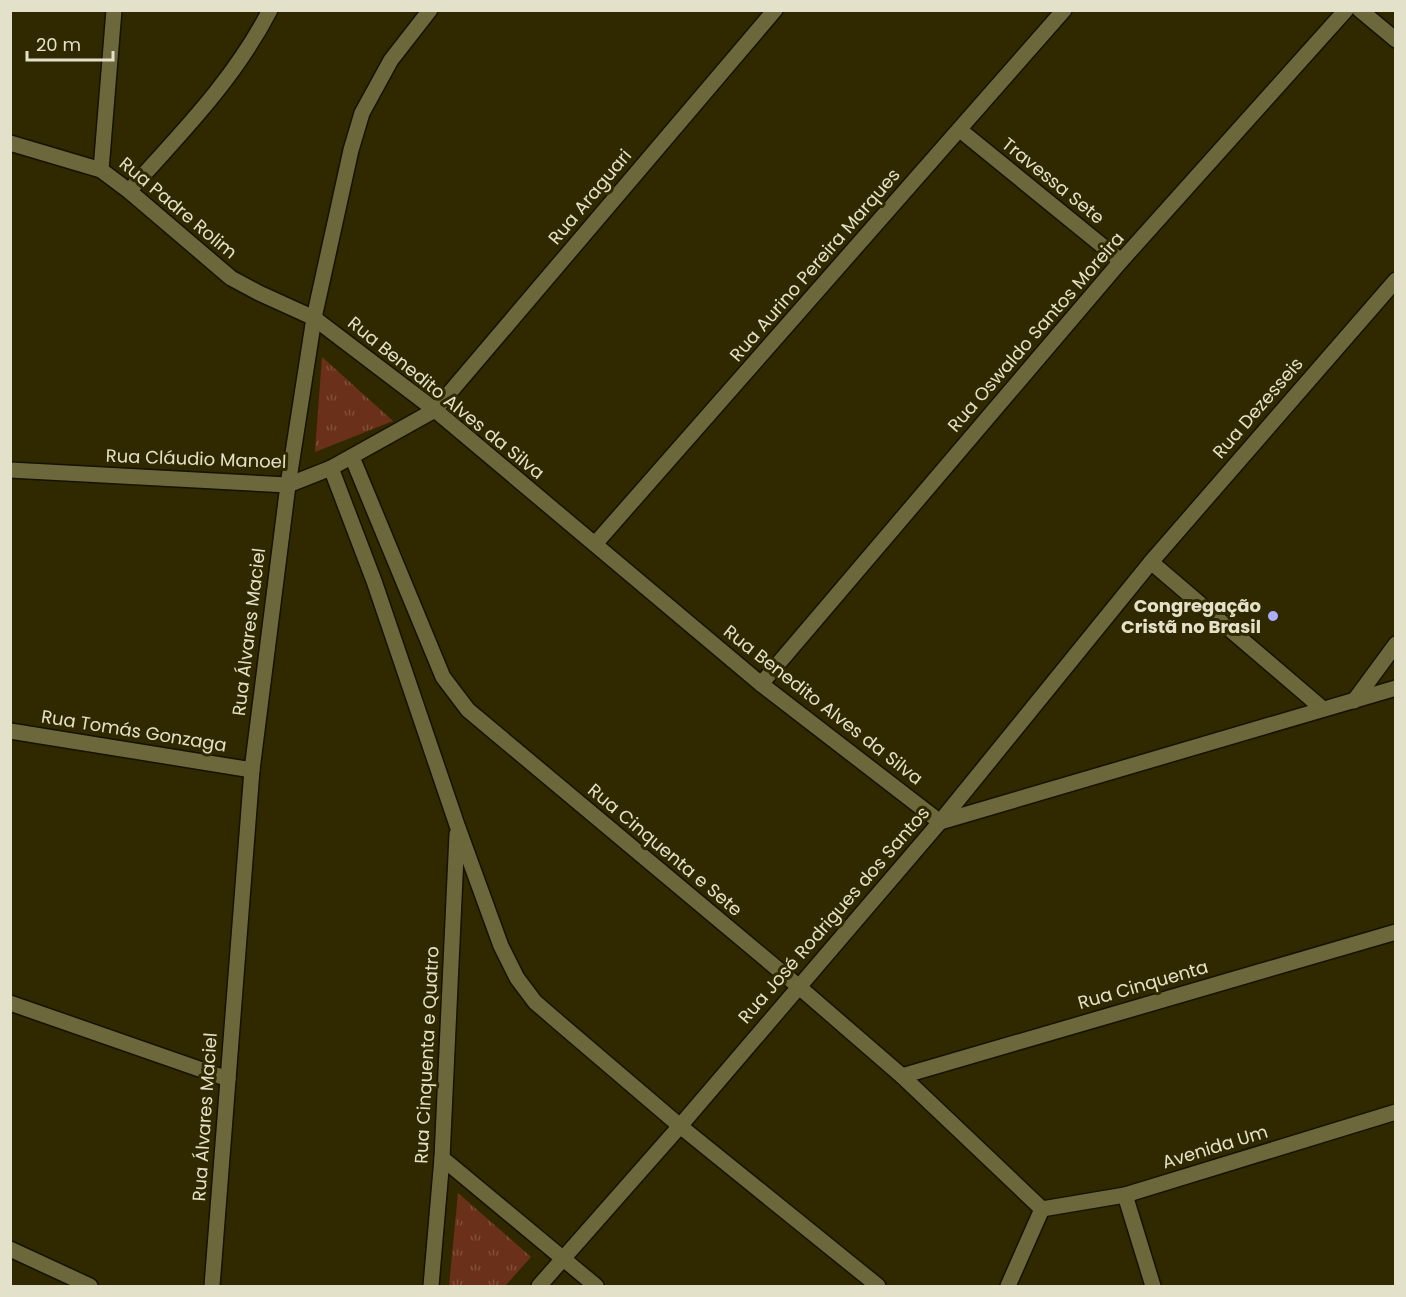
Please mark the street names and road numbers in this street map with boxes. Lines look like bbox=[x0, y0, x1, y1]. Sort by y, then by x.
street label: Travessa Sete bbox=[997, 132, 1110, 230]
street label: Rua Araguari bbox=[542, 144, 637, 250]
street label: Rua Padre Rolim bbox=[114, 151, 243, 264]
street label: Rua Aurino Pereira Marques bbox=[724, 163, 906, 367]
street label: Rua Oswaldo Santos Moreira bbox=[942, 226, 1130, 437]
street label: Rua Benedito Alves da Silva bbox=[343, 310, 550, 485]
street label: Rua Dezesseis bbox=[1207, 352, 1309, 464]
street label: Rua Cláudio Manoel bbox=[105, 443, 287, 474]
street label: Rua Álvares Maciel bbox=[226, 547, 271, 717]
street label: Rua Benedito Alves da Silva bbox=[718, 619, 928, 790]
street label: Rua Tomás Gonzaga bbox=[40, 704, 229, 758]
street label: Rua Cinquenta e Sete bbox=[583, 778, 748, 922]
street label: Rua José Rodrigues dos Santos bbox=[732, 801, 935, 1029]
street label: Rua Cinquenta e Quatro bbox=[408, 946, 445, 1164]
street label: Rua Cinquenta bbox=[1075, 954, 1211, 1015]
street label: Rua Álvares Maciel bbox=[186, 1032, 223, 1202]
street label: Avenida Um bbox=[1159, 1119, 1271, 1174]

